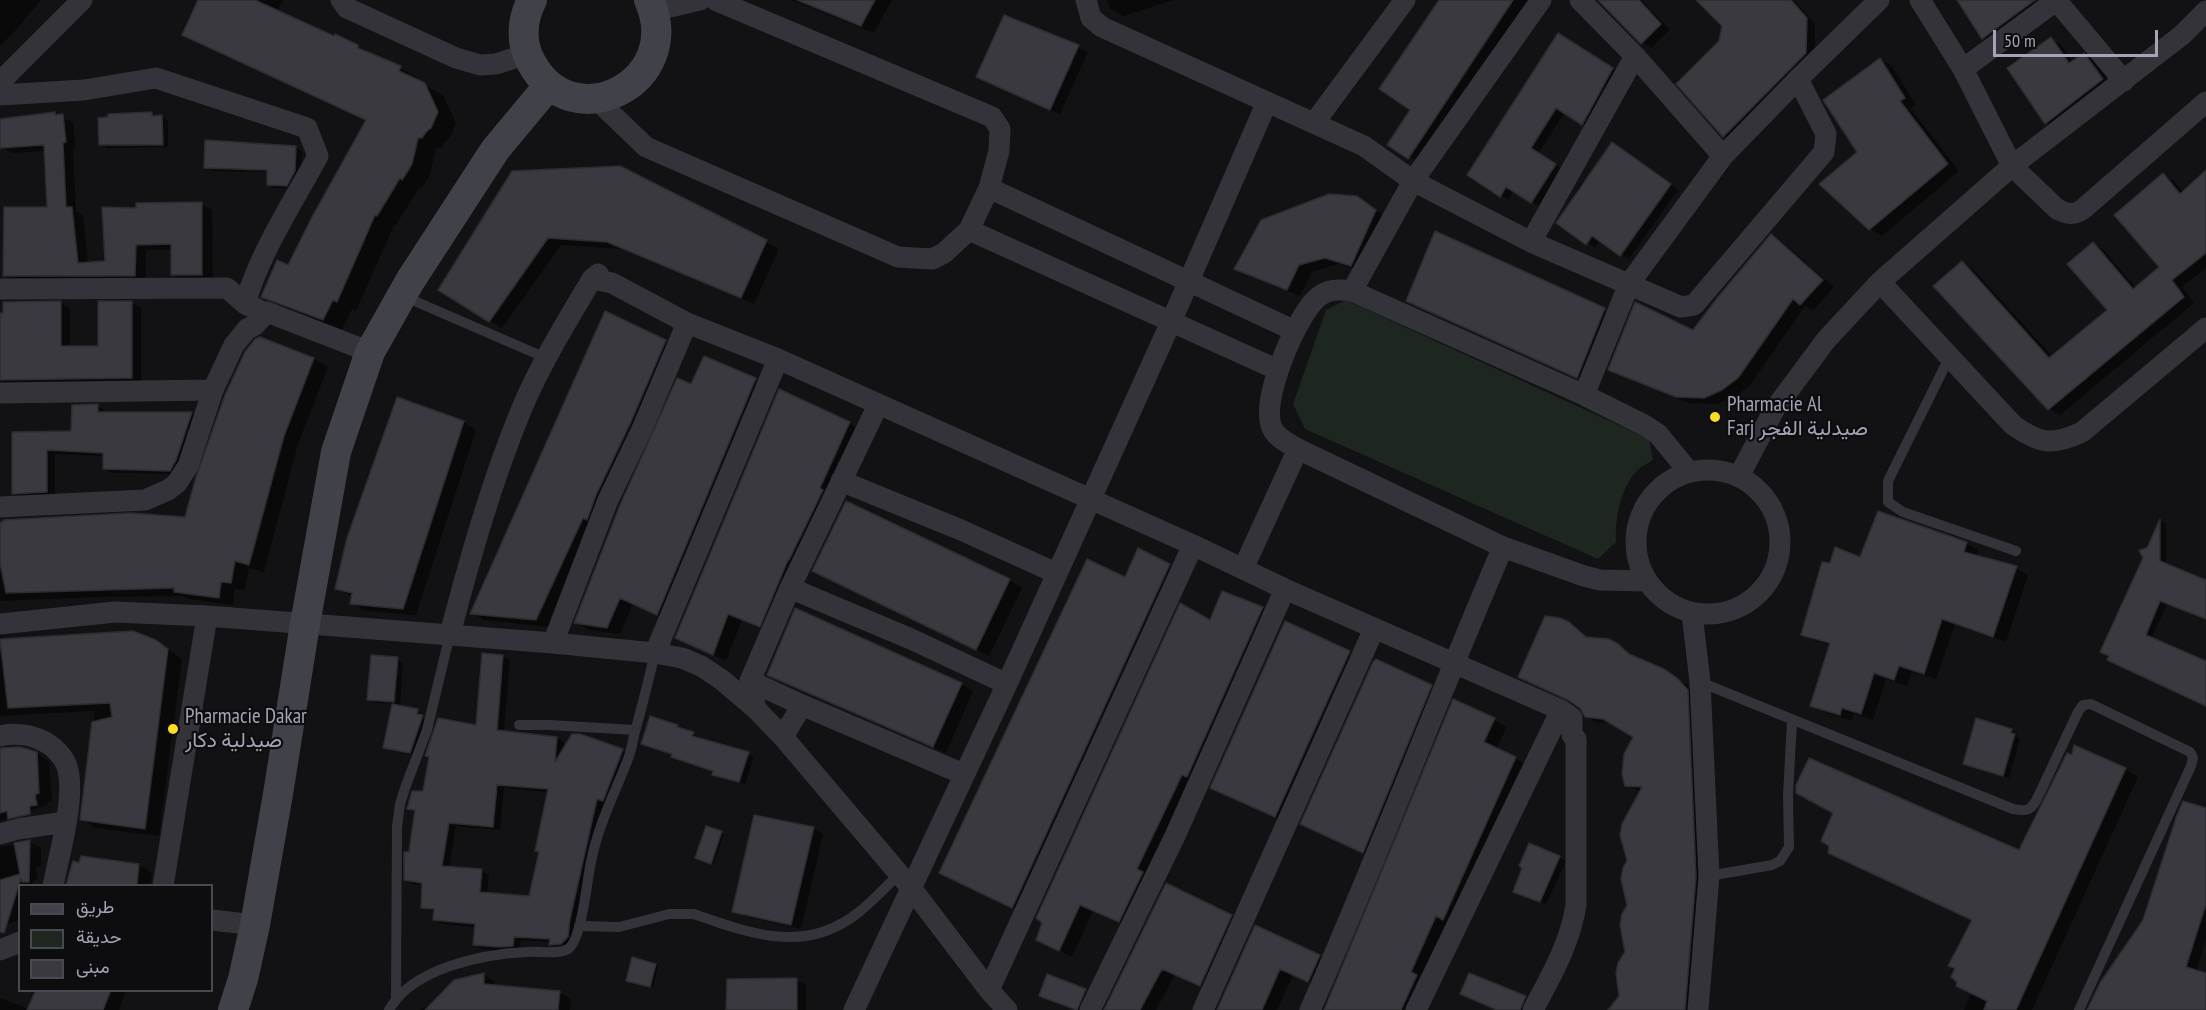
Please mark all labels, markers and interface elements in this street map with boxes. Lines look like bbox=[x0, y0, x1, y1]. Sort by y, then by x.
scale bar bbox=[1996, 18, 2161, 56]
text: 50 m bbox=[2004, 29, 2036, 52]
place label: Pharmacie Al Farj صيدلية الفجر bbox=[1727, 392, 1868, 442]
marker: Pharmacie Al Farj صيدلية الفجر bbox=[1708, 410, 1722, 424]
place label: Pharmacie Dakar صيدلية دكار bbox=[185, 704, 307, 754]
marker: Pharmacie Dakar صيدلية دكار bbox=[166, 722, 180, 736]
legend bbox=[18, 884, 213, 992]
text: طريق bbox=[76, 895, 114, 918]
text: حديقة bbox=[76, 925, 122, 948]
text: مبنى bbox=[76, 955, 110, 978]

